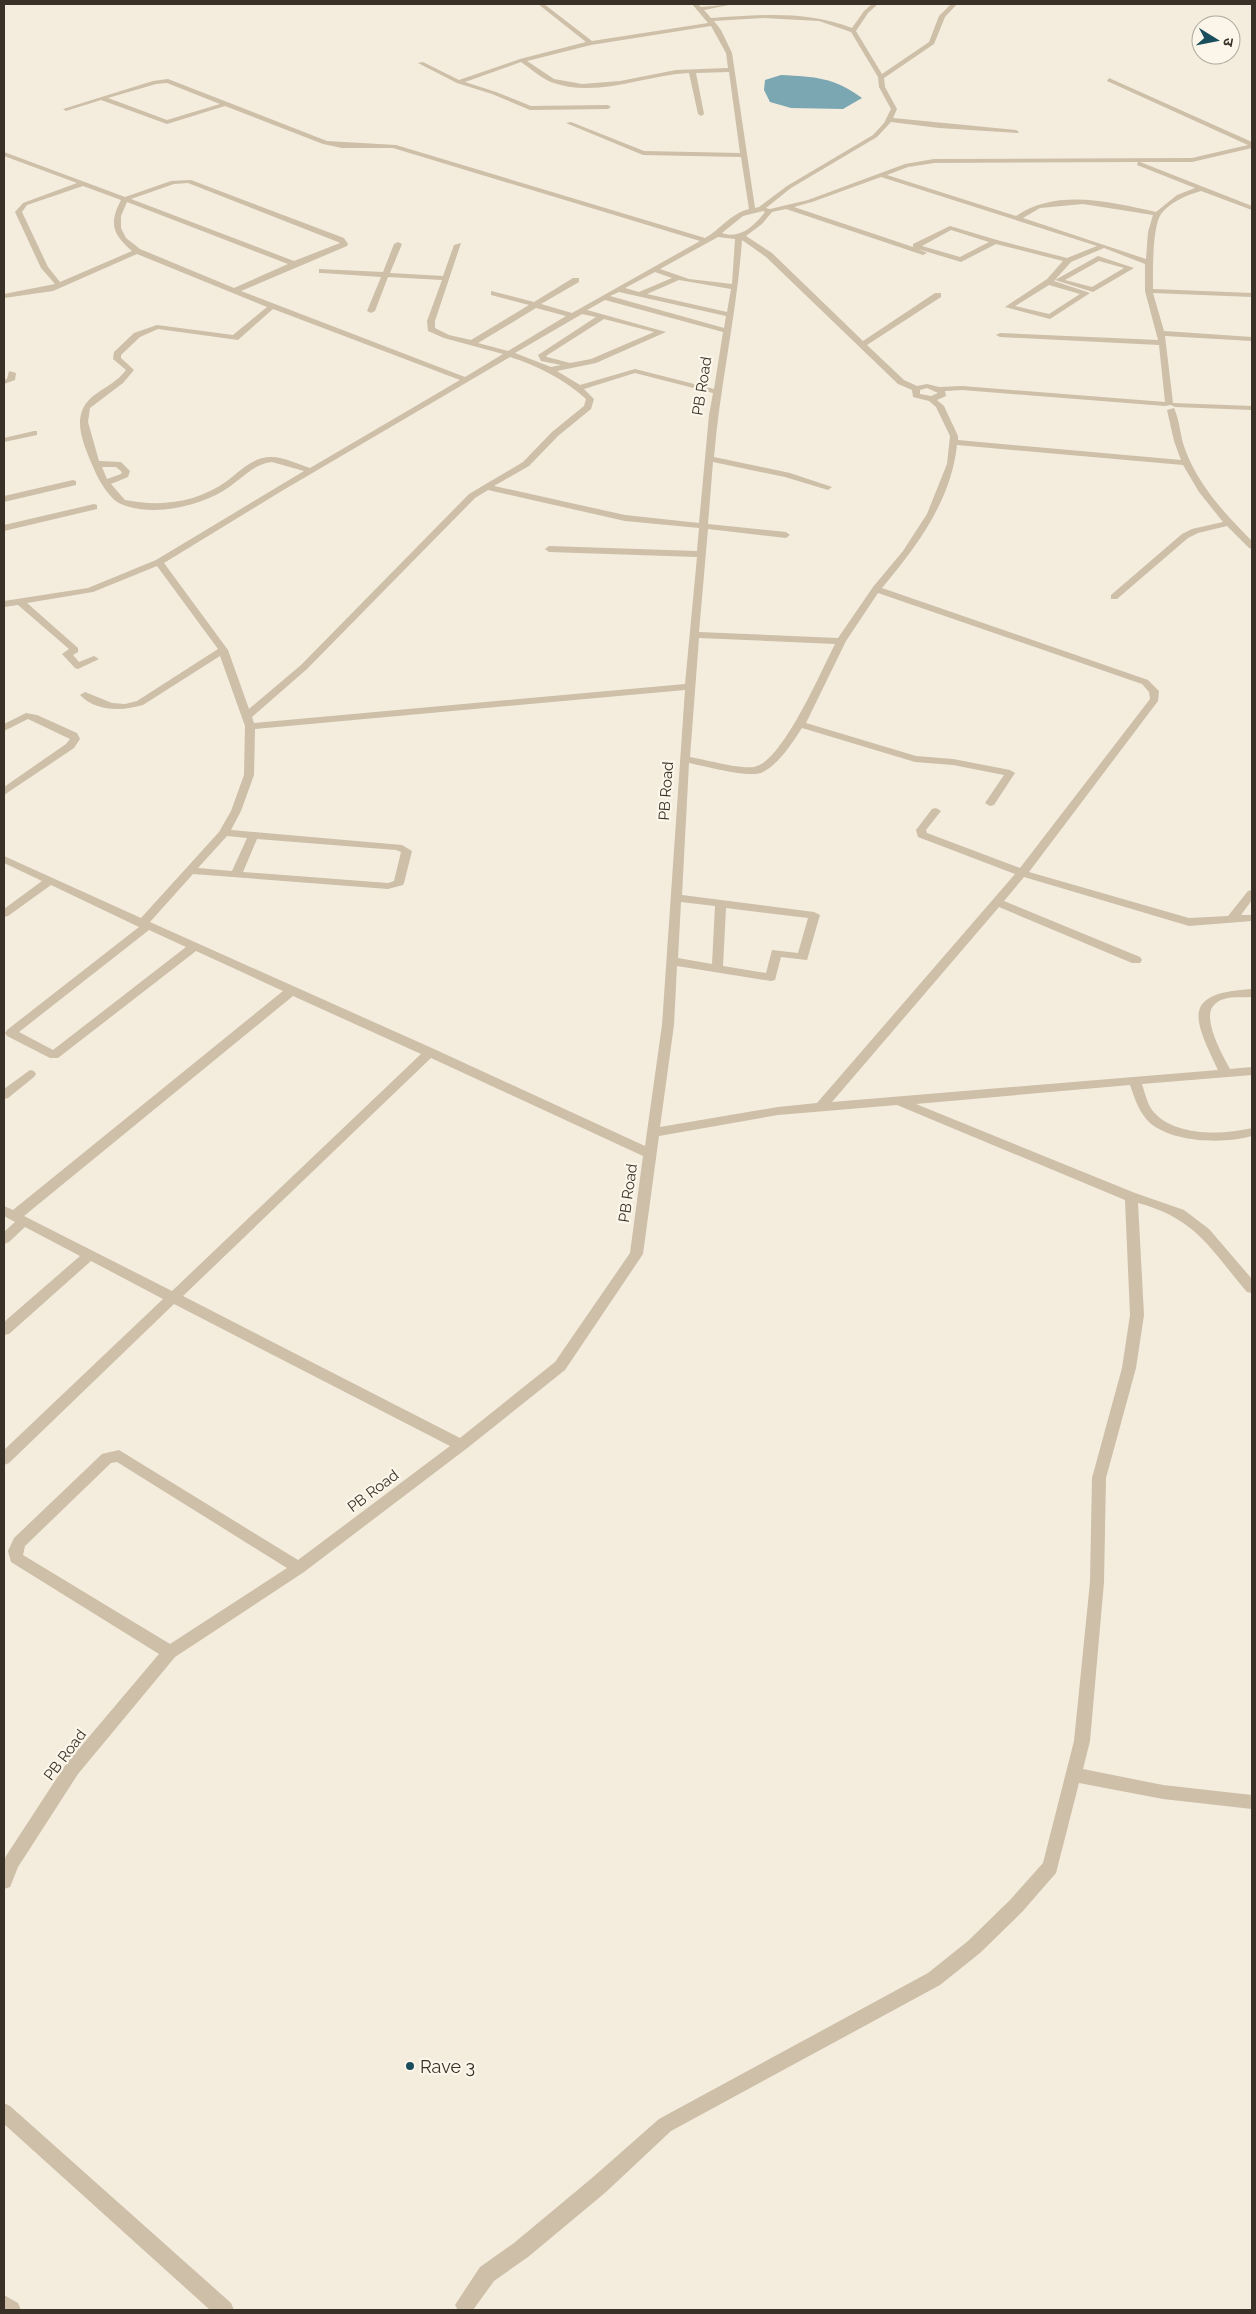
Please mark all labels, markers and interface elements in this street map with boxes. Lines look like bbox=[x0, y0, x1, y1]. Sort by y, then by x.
north arrow bbox=[1191, 15, 1241, 65]
text: उ bbox=[1220, 37, 1237, 48]
street label: PB Road bbox=[688, 355, 716, 417]
street label: PB Road bbox=[655, 761, 677, 821]
street label: PB Road bbox=[615, 1162, 641, 1224]
street label: PB Road bbox=[344, 1466, 402, 1516]
street label: PB Road bbox=[40, 1726, 90, 1784]
place label: Rave 3 bbox=[420, 2056, 475, 2077]
marker: Rave 3 bbox=[404, 2060, 416, 2072]

